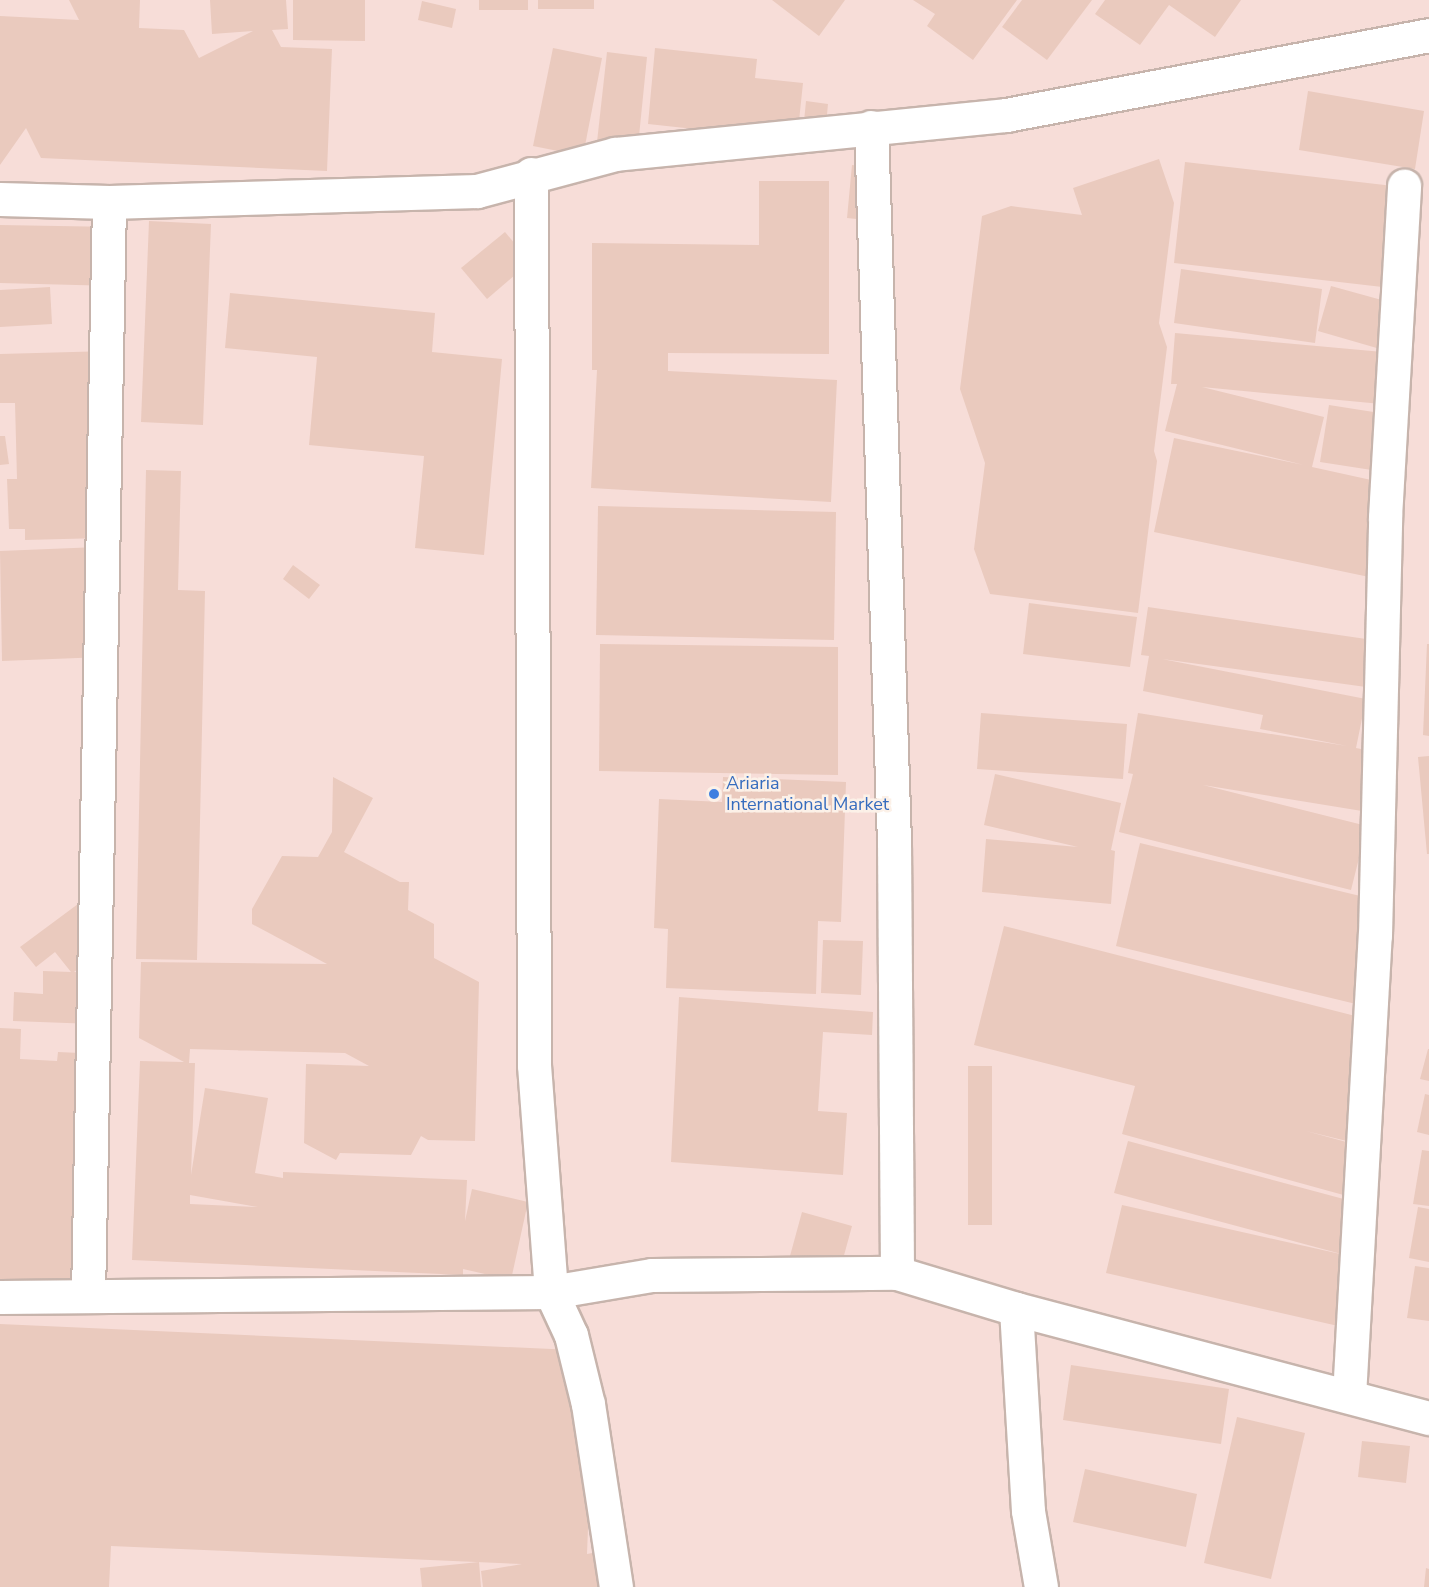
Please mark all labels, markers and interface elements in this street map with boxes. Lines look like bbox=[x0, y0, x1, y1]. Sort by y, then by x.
place label: Ariaria International Market bbox=[726, 773, 889, 816]
marker: Ariaria International Market bbox=[707, 787, 721, 801]

